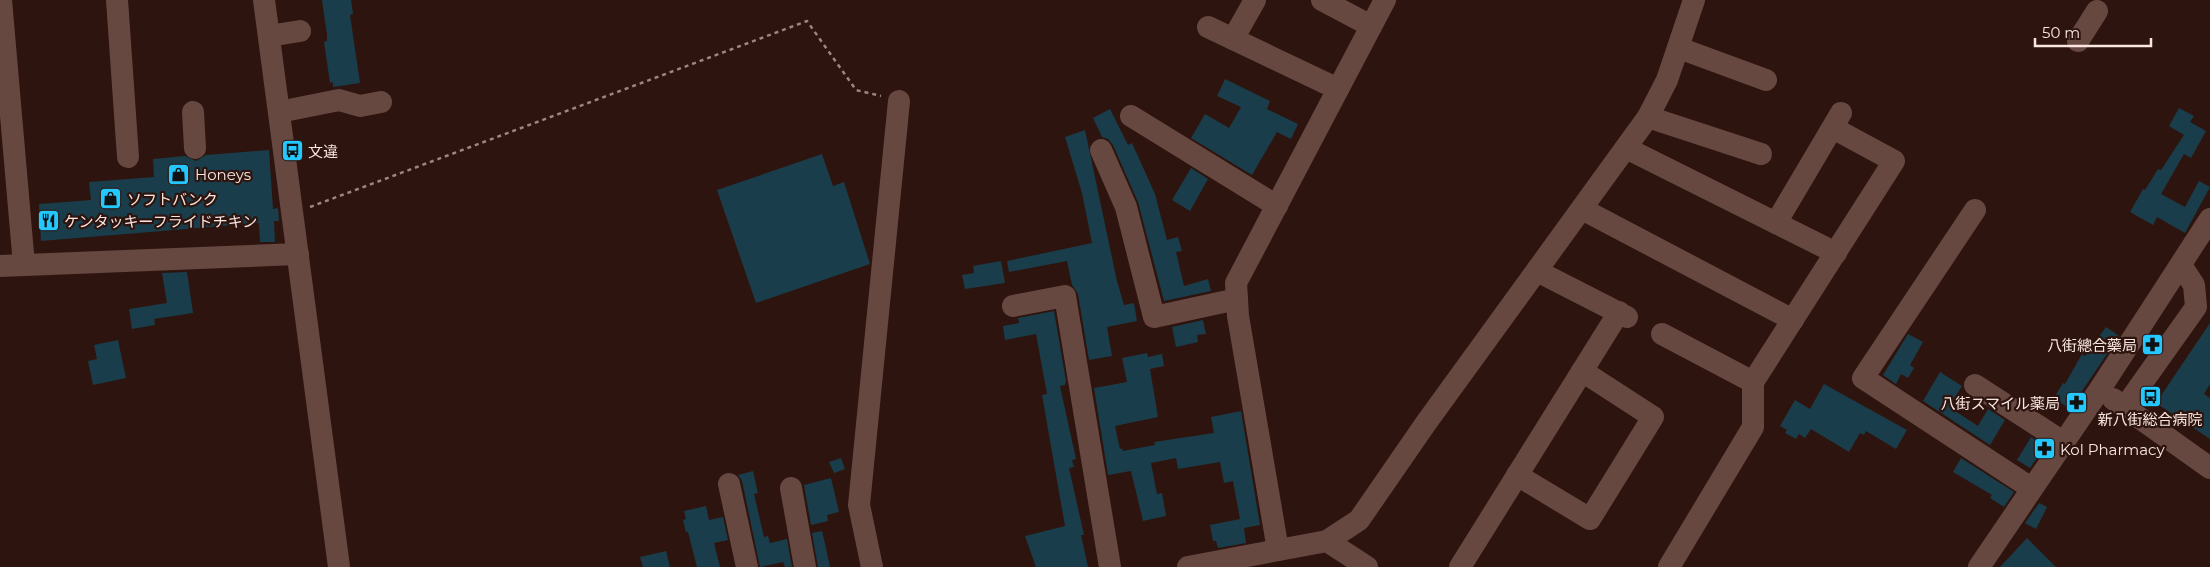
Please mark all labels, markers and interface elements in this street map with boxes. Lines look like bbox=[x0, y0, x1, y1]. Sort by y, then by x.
scale bar bbox=[2035, 15, 2151, 47]
text: 50 m bbox=[2042, 23, 2080, 42]
bus stop icon: 文違 bbox=[280, 139, 304, 163]
place label: 文違 bbox=[308, 142, 338, 161]
shop icon: Honeys bbox=[167, 162, 191, 186]
place label: Honeys bbox=[195, 165, 251, 184]
shop icon: ソフトバンク bbox=[99, 187, 123, 211]
place label: ソフトバンク bbox=[127, 190, 218, 209]
restaurant icon: ケンタッキーフライドチキン bbox=[36, 209, 60, 233]
place label: ケンタッキーフライドチキン bbox=[64, 212, 257, 231]
pharmacy icon: 八街總合藥局 bbox=[2141, 333, 2165, 357]
place label: 八街總合藥局 bbox=[2047, 336, 2137, 355]
bus stop icon: 新八街総合病院 bbox=[2138, 384, 2162, 408]
pharmacy icon: 八街スマイル薬局 bbox=[2064, 391, 2088, 415]
place label: 八街スマイル薬局 bbox=[1940, 394, 2060, 413]
place label: 新八街総合病院 bbox=[2097, 410, 2203, 429]
pharmacy icon: Kol Pharmacy bbox=[2032, 437, 2056, 461]
place label: Kol Pharmacy bbox=[2060, 440, 2165, 459]

